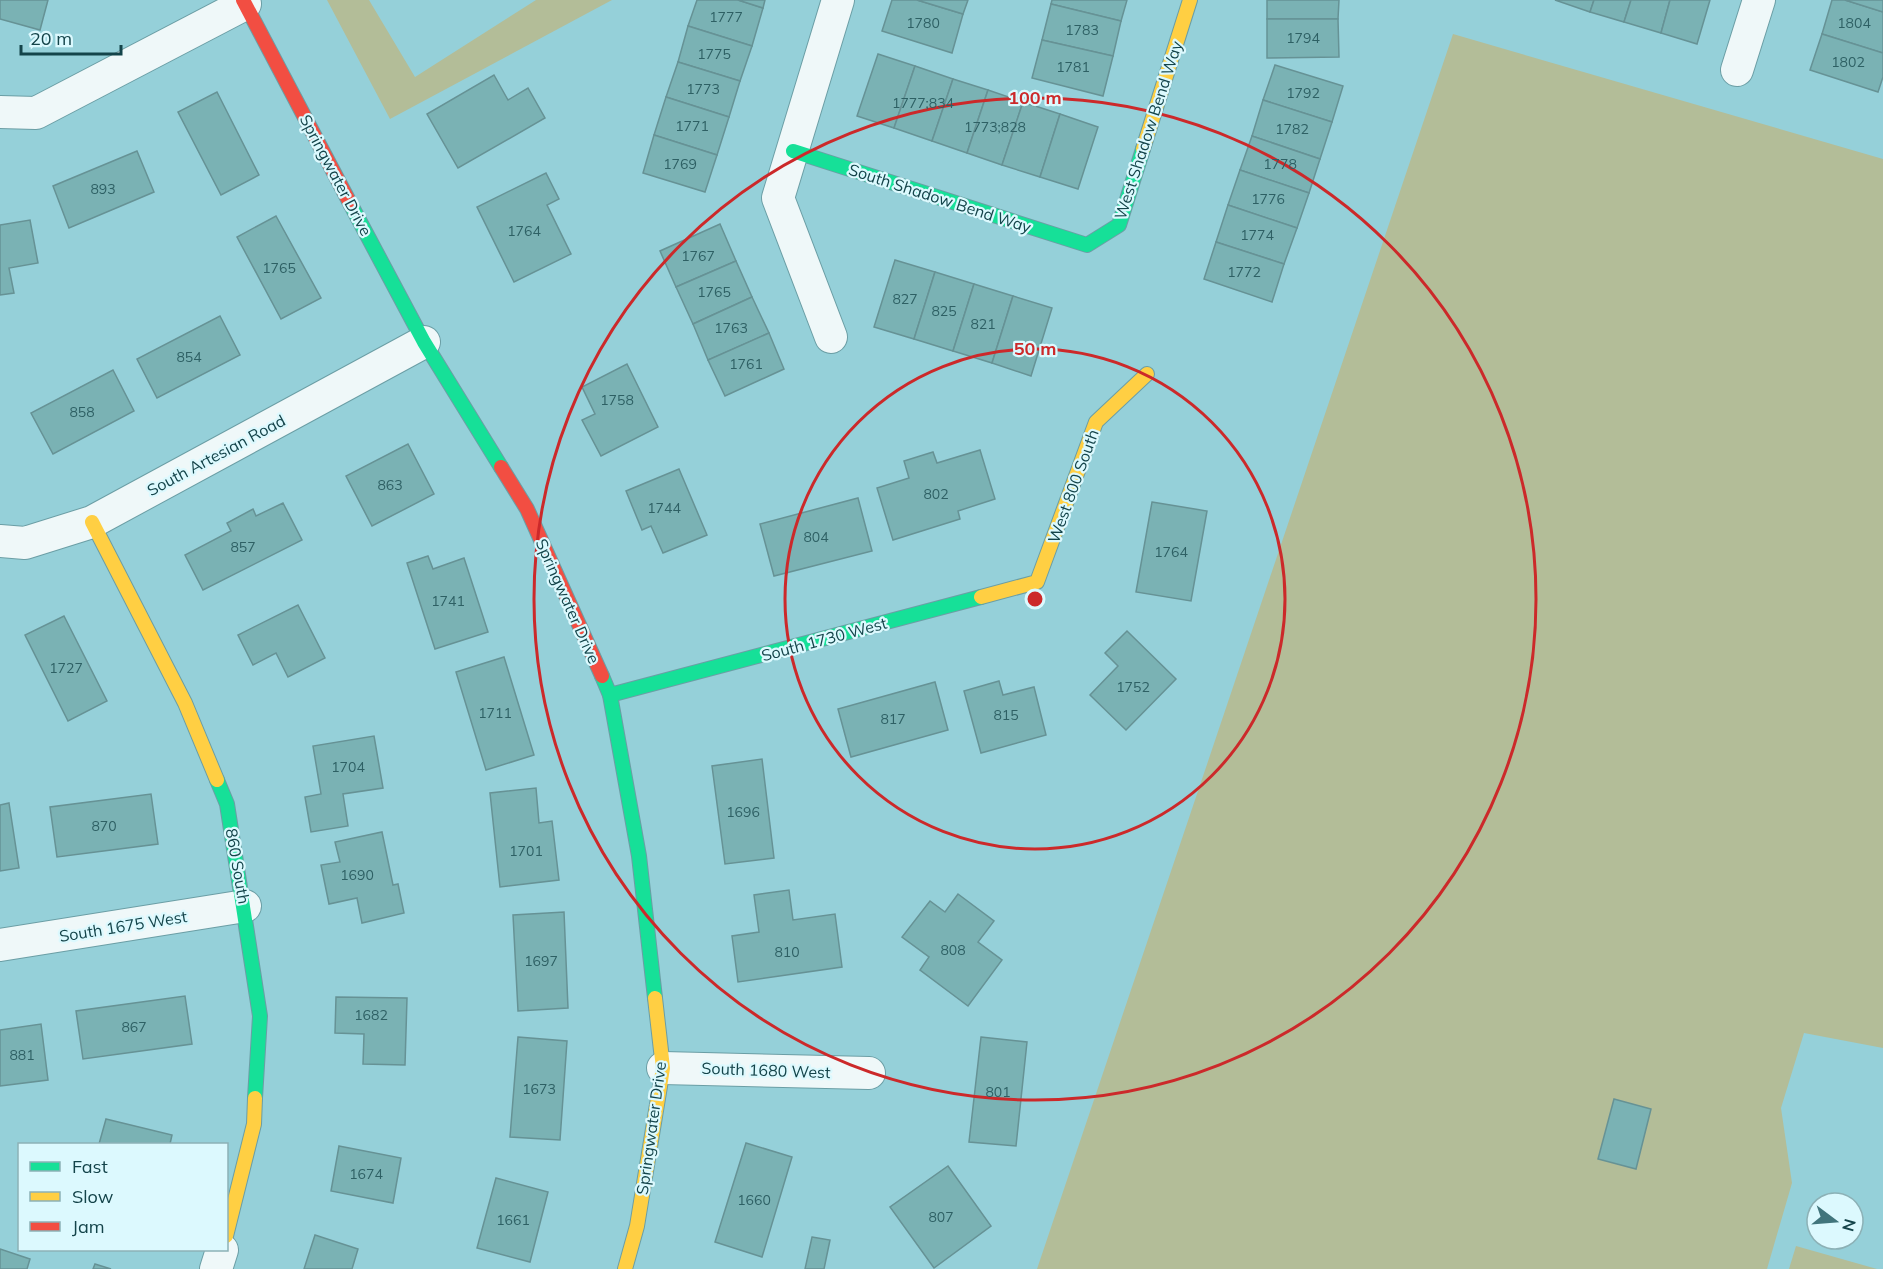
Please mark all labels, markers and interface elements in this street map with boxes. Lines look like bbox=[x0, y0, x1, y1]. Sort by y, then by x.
house number: 1777 bbox=[709, 8, 743, 26]
house number: 1780 bbox=[906, 14, 940, 32]
house number: 1804 bbox=[1837, 14, 1871, 32]
scale bar bbox=[21, 18, 122, 56]
house number: 1783 bbox=[1065, 21, 1099, 39]
text: 20 m bbox=[30, 27, 72, 50]
house number: 1794 bbox=[1286, 29, 1320, 47]
street label: West Shadow Bend Way bbox=[1110, 38, 1186, 222]
house number: 1775 bbox=[697, 45, 731, 63]
house number: 1802 bbox=[1831, 53, 1865, 71]
house number: 1781 bbox=[1056, 58, 1090, 76]
house number: 1773 bbox=[686, 80, 720, 98]
house number: 1792 bbox=[1286, 84, 1320, 102]
text: 100 m bbox=[1008, 86, 1062, 109]
house number: 1777;834 bbox=[892, 94, 955, 112]
street label: Springwater Drive bbox=[296, 111, 376, 239]
house number: 1771 bbox=[675, 117, 709, 135]
house number: 1773;828 bbox=[964, 118, 1026, 136]
house number: 1782 bbox=[1275, 120, 1309, 138]
house number: 1769 bbox=[663, 155, 697, 173]
house number: 1778 bbox=[1263, 155, 1297, 173]
street label: South Shadow Bend Way bbox=[846, 159, 1034, 237]
house number: 893 bbox=[90, 180, 116, 198]
house number: 1776 bbox=[1251, 190, 1285, 208]
house number: 1764 bbox=[507, 222, 541, 240]
house number: 1774 bbox=[1240, 226, 1274, 244]
house number: 1767 bbox=[681, 247, 715, 265]
house number: 1765 bbox=[262, 259, 296, 277]
house number: 1772 bbox=[1227, 263, 1261, 281]
house number: 1765 bbox=[697, 283, 731, 301]
house number: 827 bbox=[892, 290, 918, 308]
house number: 825 bbox=[931, 302, 957, 320]
house number: 821 bbox=[970, 315, 996, 333]
house number: 1763 bbox=[714, 319, 748, 337]
text: 50 m bbox=[1014, 337, 1056, 360]
house number: 854 bbox=[176, 348, 202, 366]
house number: 1761 bbox=[729, 355, 763, 373]
house number: 1758 bbox=[600, 391, 634, 409]
house number: 858 bbox=[69, 403, 95, 421]
street label: South Artesian Road bbox=[143, 410, 289, 500]
street label: West 800 South bbox=[1043, 426, 1103, 546]
house number: 863 bbox=[377, 476, 403, 494]
house number: 802 bbox=[923, 485, 949, 503]
house number: 1744 bbox=[647, 499, 681, 517]
house number: 804 bbox=[803, 528, 829, 546]
street label: Springwater Drive bbox=[532, 536, 604, 666]
house number: 857 bbox=[230, 538, 256, 556]
house number: 1764 bbox=[1154, 543, 1188, 561]
centre of rings bbox=[1025, 589, 1045, 609]
house number: 1741 bbox=[431, 592, 465, 610]
street label: South 1730 West bbox=[759, 613, 889, 665]
house number: 1727 bbox=[49, 659, 83, 677]
house number: 1752 bbox=[1116, 678, 1150, 696]
house number: 1711 bbox=[478, 704, 512, 722]
house number: 815 bbox=[993, 706, 1019, 724]
house number: 817 bbox=[880, 710, 906, 728]
house number: 1704 bbox=[331, 758, 365, 776]
house number: 1696 bbox=[726, 803, 760, 821]
house number: 870 bbox=[91, 817, 117, 835]
street label: 860 South bbox=[222, 827, 254, 905]
house number: 1701 bbox=[509, 842, 543, 860]
house number: 1690 bbox=[340, 866, 374, 884]
street label: South 1675 West bbox=[58, 906, 189, 946]
house number: 808 bbox=[940, 941, 966, 959]
house number: 810 bbox=[774, 943, 800, 961]
house number: 1697 bbox=[524, 952, 558, 970]
house number: 1682 bbox=[354, 1006, 388, 1024]
house number: 867 bbox=[121, 1018, 147, 1036]
house number: 881 bbox=[9, 1046, 35, 1064]
street label: South 1680 West bbox=[701, 1058, 831, 1082]
street label: Springwater Drive bbox=[632, 1060, 670, 1196]
house number: 1673 bbox=[522, 1080, 556, 1098]
house number: 801 bbox=[985, 1083, 1011, 1101]
legend bbox=[18, 1143, 228, 1251]
text: Fast bbox=[72, 1155, 108, 1178]
house number: 1674 bbox=[349, 1165, 383, 1183]
text: Slow bbox=[72, 1185, 114, 1208]
house number: 1660 bbox=[737, 1191, 771, 1209]
north arrow bbox=[1805, 1191, 1865, 1251]
house number: 807 bbox=[928, 1208, 954, 1226]
house number: 1661 bbox=[496, 1211, 530, 1229]
text: Jam bbox=[72, 1215, 105, 1238]
text: N bbox=[1838, 1217, 1861, 1234]

